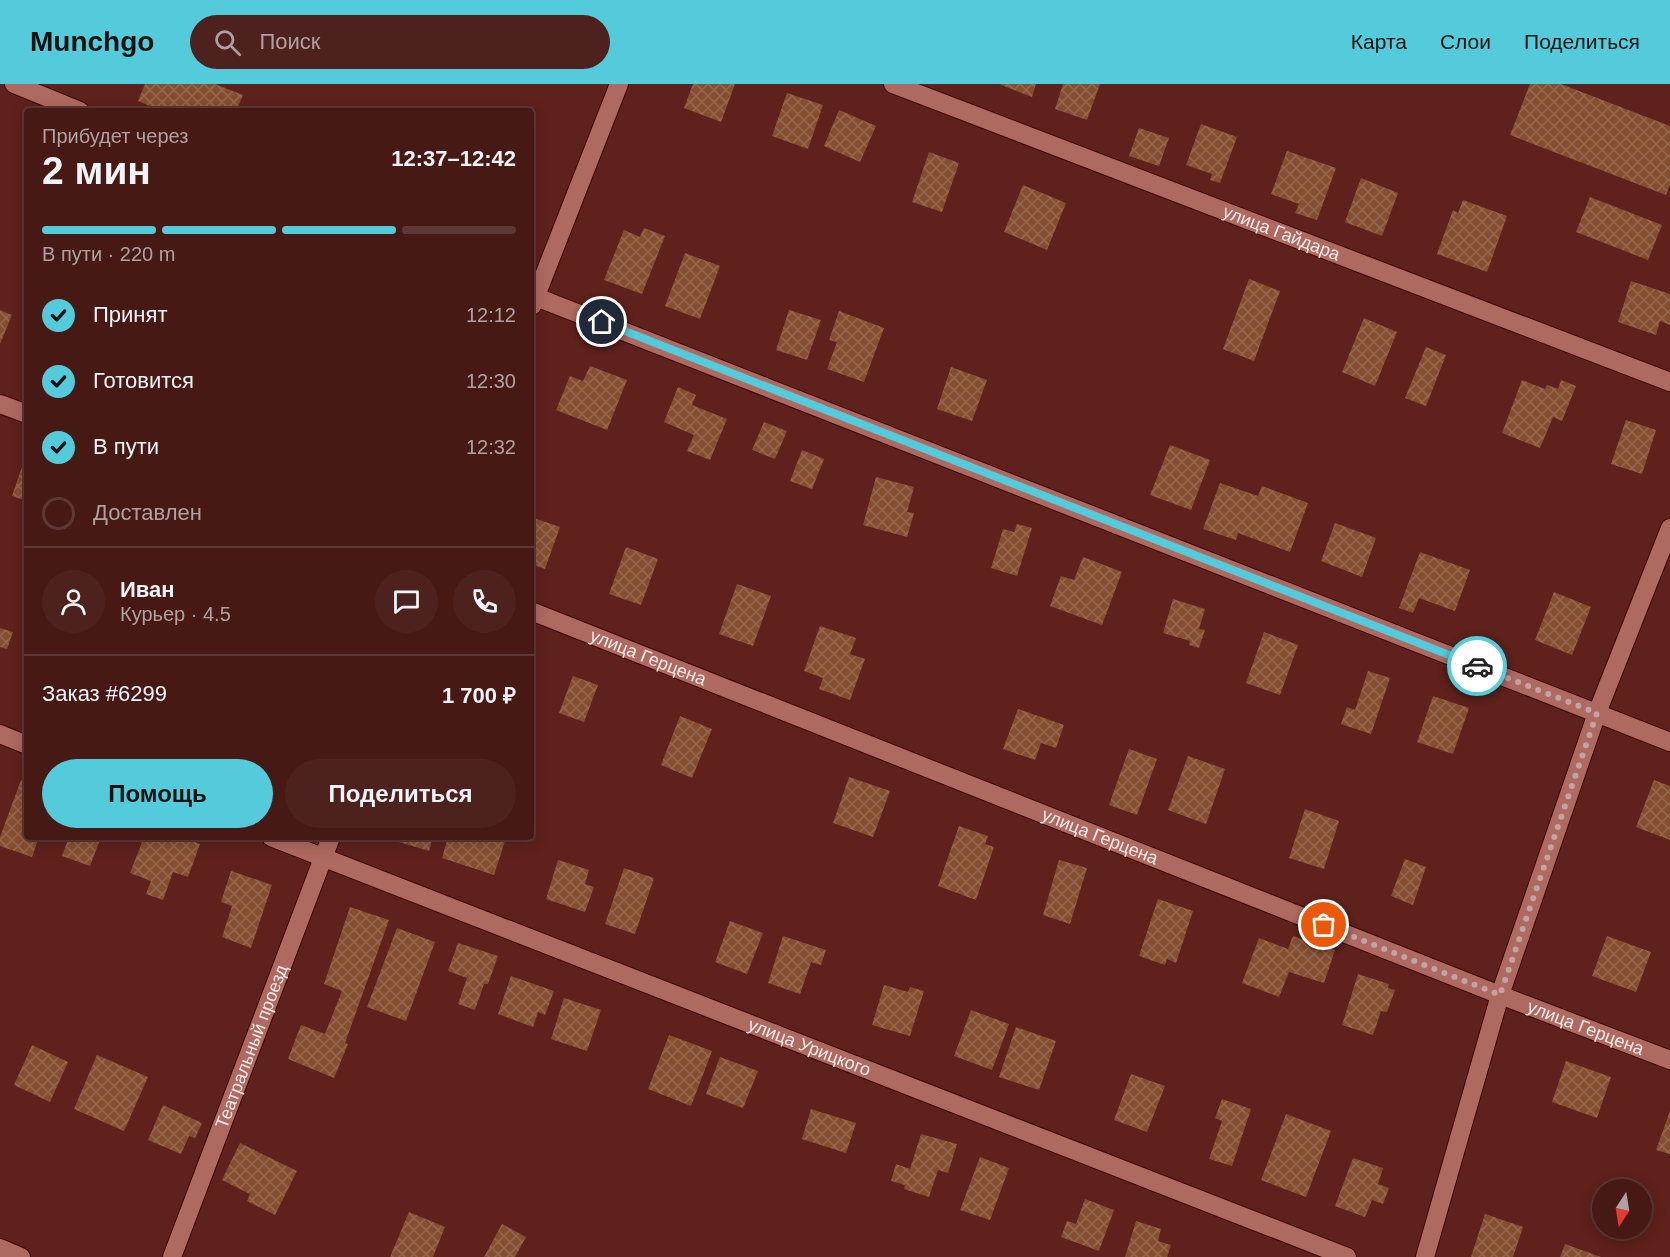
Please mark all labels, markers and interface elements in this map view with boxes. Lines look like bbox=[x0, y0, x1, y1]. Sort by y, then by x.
search box bbox=[190, 15, 610, 69]
text: Munchgo bbox=[30, 26, 154, 57]
icon: search bbox=[211, 26, 244, 59]
text: Поиск bbox=[259, 29, 320, 54]
text: Карта bbox=[1351, 30, 1407, 53]
text: Слои bbox=[1440, 30, 1491, 53]
text: Поделиться bbox=[1524, 30, 1640, 53]
text: Прибудет через bbox=[42, 125, 188, 147]
text: 12:37–12:42 bbox=[391, 146, 516, 171]
text: 2 мин bbox=[42, 149, 151, 192]
street label: улица Гайдара bbox=[1220, 201, 1344, 265]
text: В пути · 220 m bbox=[42, 243, 175, 265]
pin bbox=[576, 296, 627, 347]
icon: check bbox=[42, 299, 75, 332]
text: Принят bbox=[93, 302, 167, 327]
text: 12:12 bbox=[466, 304, 516, 326]
icon: home bbox=[585, 305, 618, 338]
icon: check bbox=[42, 365, 75, 398]
text: Готовится bbox=[93, 368, 194, 393]
text: 12:30 bbox=[466, 370, 516, 392]
icon: check bbox=[42, 431, 75, 464]
text: В пути bbox=[93, 434, 159, 459]
text: 12:32 bbox=[466, 436, 516, 458]
text: Доставлен bbox=[93, 500, 202, 525]
button: person bbox=[42, 570, 105, 633]
button: chat bbox=[375, 570, 438, 633]
button: phone bbox=[453, 570, 516, 633]
text: Иван bbox=[120, 577, 175, 602]
text: Курьер · 4.5 bbox=[120, 603, 231, 625]
street label: улица Герцена bbox=[587, 625, 710, 690]
courier bbox=[1447, 636, 1507, 696]
icon: car bbox=[1461, 650, 1494, 683]
text: Заказ #6299 bbox=[42, 681, 167, 706]
text: 1 700 ₽ bbox=[442, 683, 516, 708]
button: Помощь bbox=[42, 759, 273, 828]
button: Поделиться bbox=[285, 759, 516, 828]
street label: улица Герцена bbox=[1039, 804, 1162, 869]
pin bbox=[1298, 899, 1349, 950]
icon: bag bbox=[1307, 908, 1340, 941]
street label: Театральный проезд bbox=[212, 961, 292, 1131]
street label: улица Герцена bbox=[1525, 996, 1648, 1059]
street label: улица Урицкого bbox=[745, 1014, 874, 1080]
north arrow bbox=[1592, 1179, 1652, 1239]
map controls bbox=[1592, 1179, 1652, 1239]

